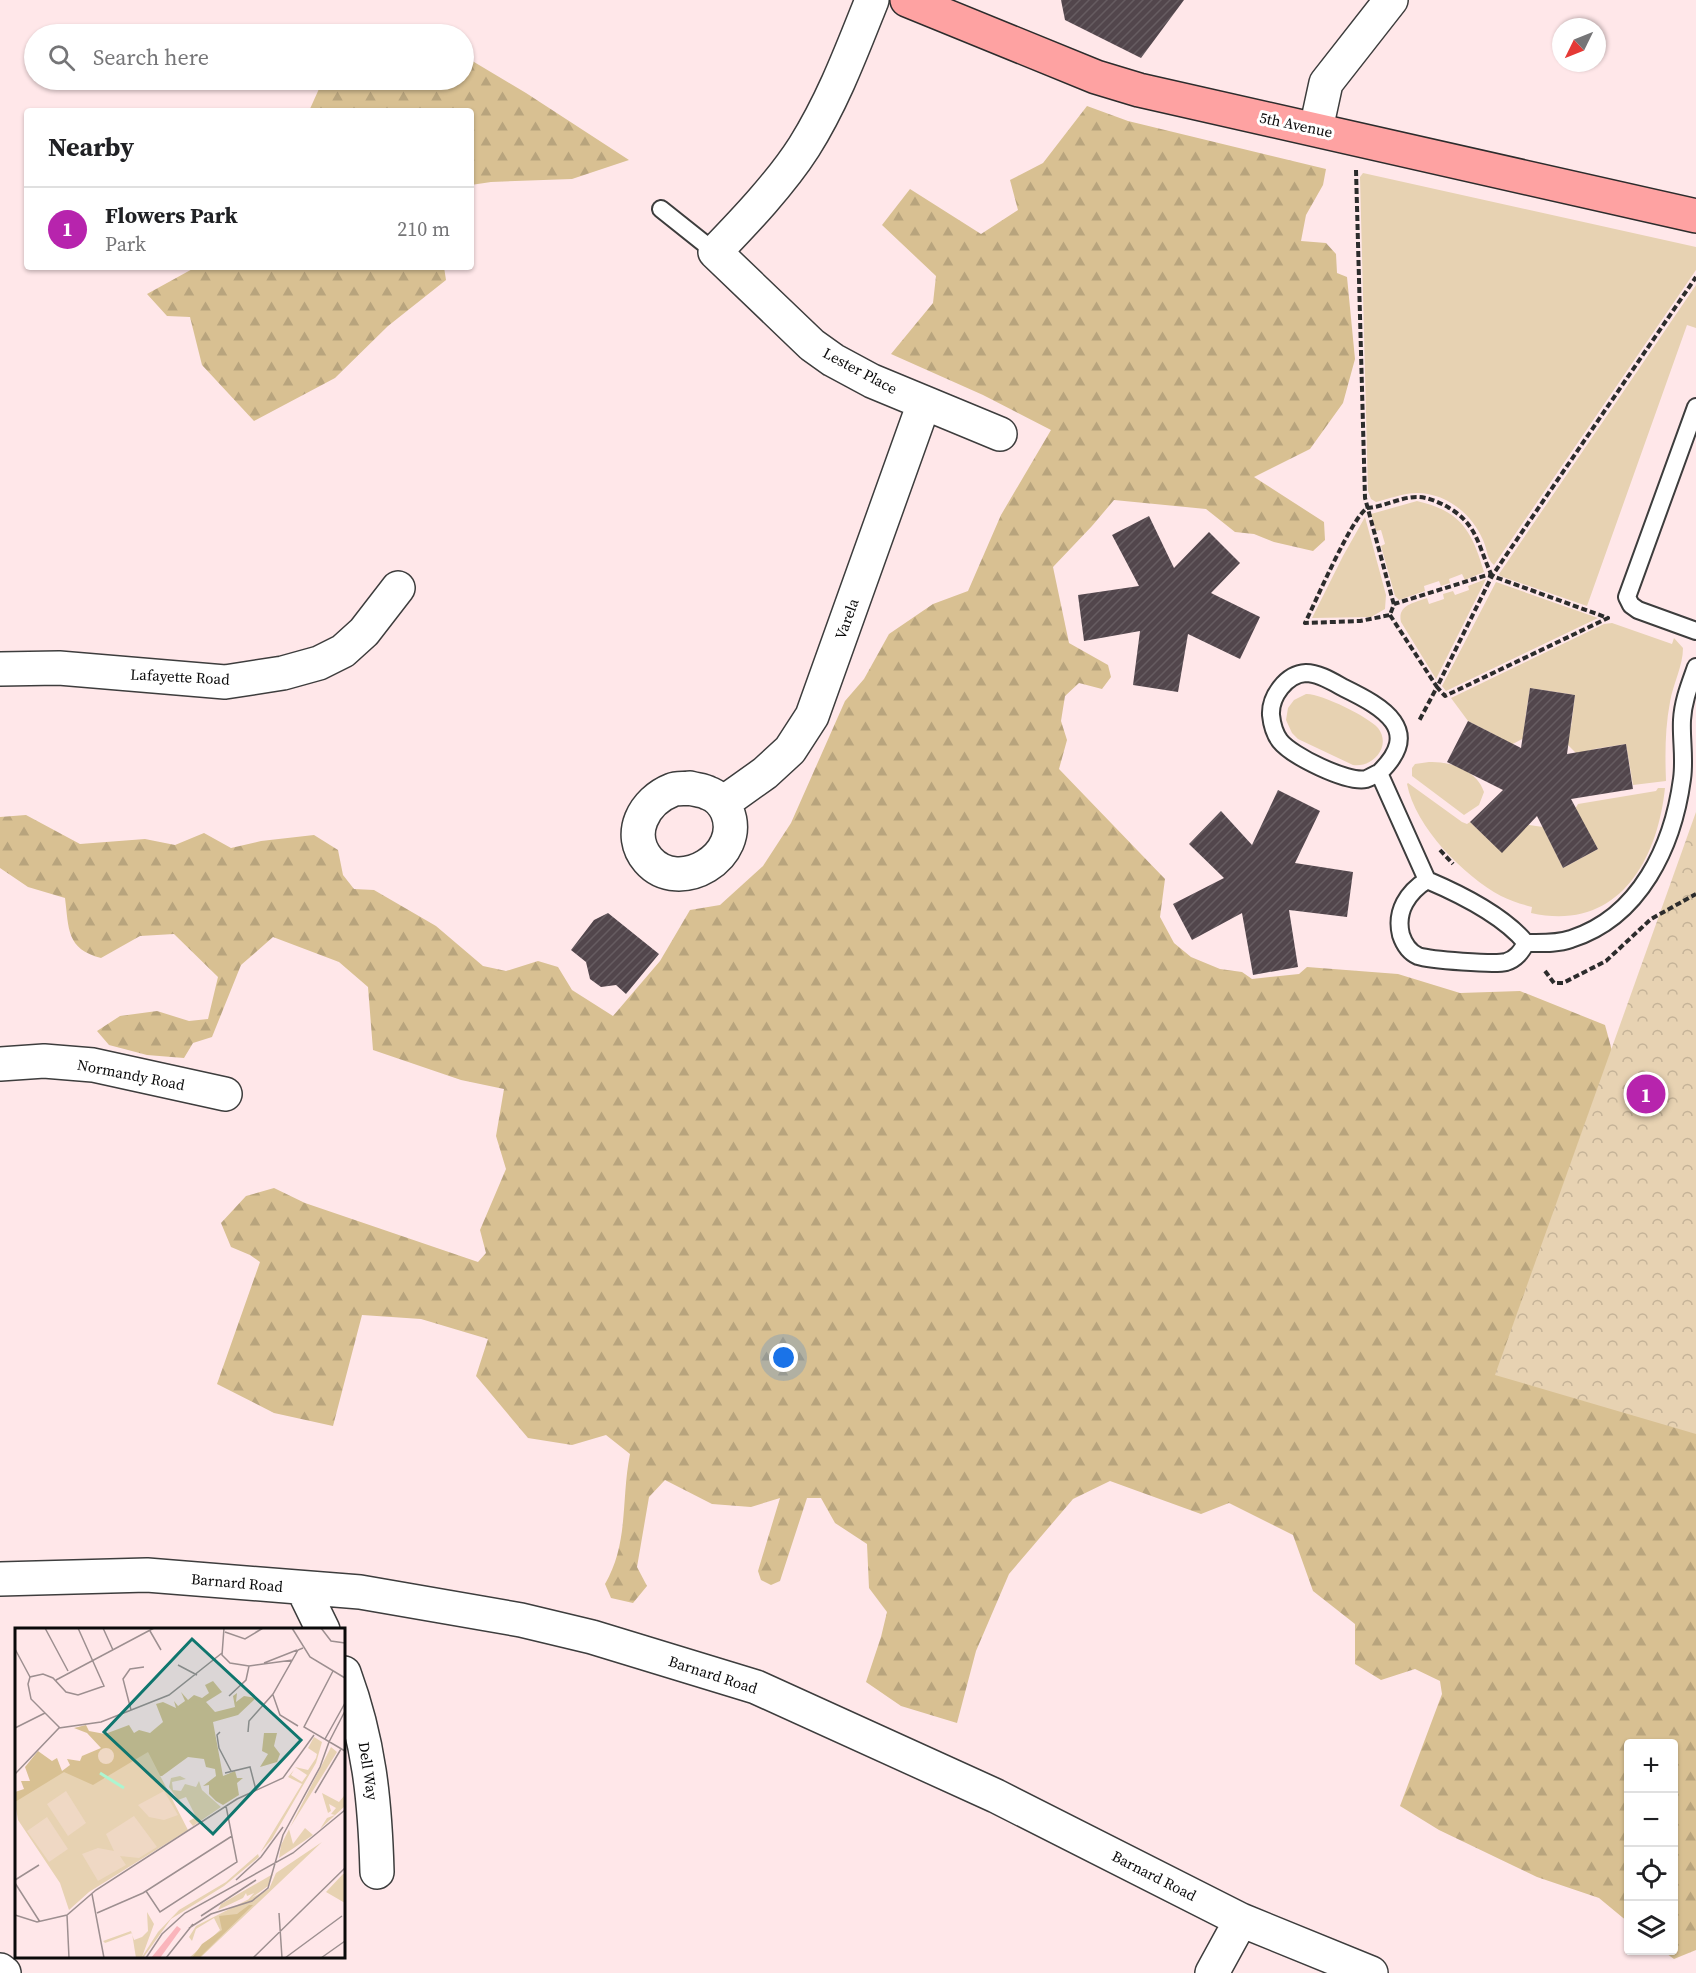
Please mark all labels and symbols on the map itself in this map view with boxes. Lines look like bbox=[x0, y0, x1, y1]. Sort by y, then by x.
north arrow bbox=[1552, 18, 1606, 72]
street label: 5th Avenue bbox=[1258, 107, 1335, 143]
street label: Lester Place bbox=[819, 342, 901, 399]
street label: Varela bbox=[829, 595, 864, 642]
street label: Lafayette Road bbox=[130, 663, 231, 690]
street label: Normandy Road bbox=[76, 1054, 187, 1095]
pin: 1 bbox=[1626, 1072, 1666, 1116]
your location bbox=[769, 1343, 798, 1372]
street label: Barnard Road bbox=[190, 1568, 284, 1597]
inset map bbox=[15, 1628, 345, 1958]
street label: Barnard Road bbox=[666, 1650, 761, 1699]
street label: Dell Way bbox=[354, 1740, 384, 1802]
street label: Barnard Road bbox=[1108, 1845, 1200, 1906]

